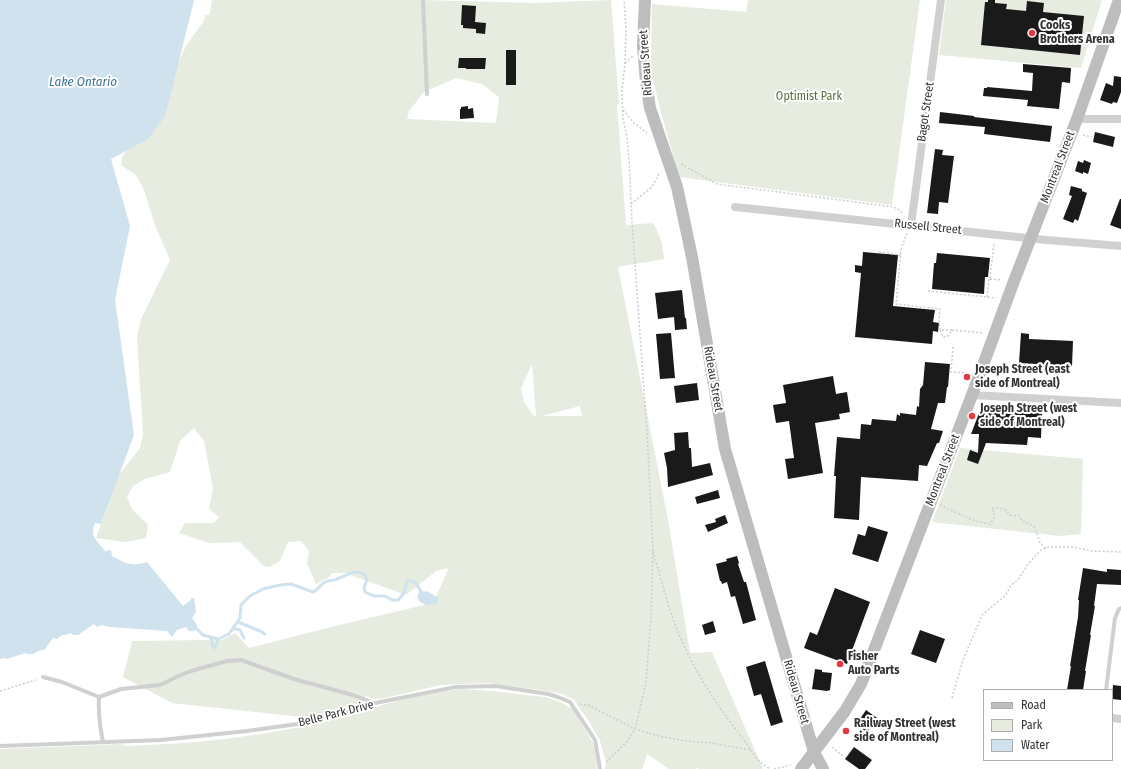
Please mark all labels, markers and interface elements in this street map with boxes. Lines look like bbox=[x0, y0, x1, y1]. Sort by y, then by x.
place label: Cooks Brothers Arena bbox=[1040, 19, 1115, 47]
marker: Cooks Brothers Arena bbox=[1027, 28, 1037, 38]
street label: Rideau Street bbox=[637, 29, 655, 97]
water label: Lake Ontario bbox=[49, 74, 117, 90]
street label: Bagot Street bbox=[915, 81, 937, 143]
park label: Optimist Park bbox=[776, 90, 842, 104]
street label: Montreal Street bbox=[1038, 129, 1078, 205]
street label: Russell Street bbox=[894, 216, 962, 238]
street label: Rideau Street bbox=[700, 345, 726, 413]
place label: Joseph Street (east side of Montreal) bbox=[975, 363, 1070, 391]
marker: Joseph Street (east side of Montreal) bbox=[962, 372, 972, 382]
place label: Joseph Street (west side of Montreal) bbox=[980, 402, 1077, 430]
marker: Joseph Street (west side of Montreal) bbox=[967, 411, 977, 421]
street label: Montreal Street bbox=[923, 432, 963, 508]
place label: Fisher Auto Parts bbox=[848, 650, 899, 678]
street label: Rideau Street bbox=[780, 658, 812, 726]
marker: Fisher Auto Parts bbox=[835, 659, 845, 669]
legend bbox=[983, 689, 1113, 761]
street label: Belle Park Drive bbox=[297, 698, 375, 730]
text: Road bbox=[1021, 698, 1046, 712]
place label: Railway Street (west side of Montreal) bbox=[854, 717, 956, 745]
text: Park bbox=[1021, 718, 1042, 732]
marker: Railway Street (west side of Montreal) bbox=[841, 726, 851, 736]
text: Water bbox=[1021, 738, 1049, 752]

